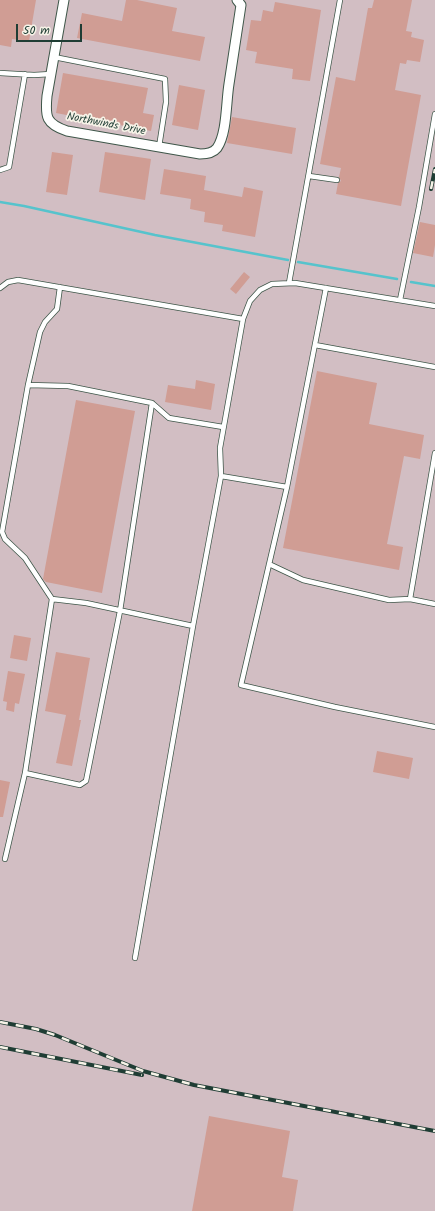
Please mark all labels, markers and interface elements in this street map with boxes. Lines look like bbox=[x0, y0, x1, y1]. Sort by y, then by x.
scale bar bbox=[18, 16, 84, 42]
text: 50 m bbox=[23, 21, 50, 40]
street label: Northwinds Drive bbox=[66, 111, 146, 139]

